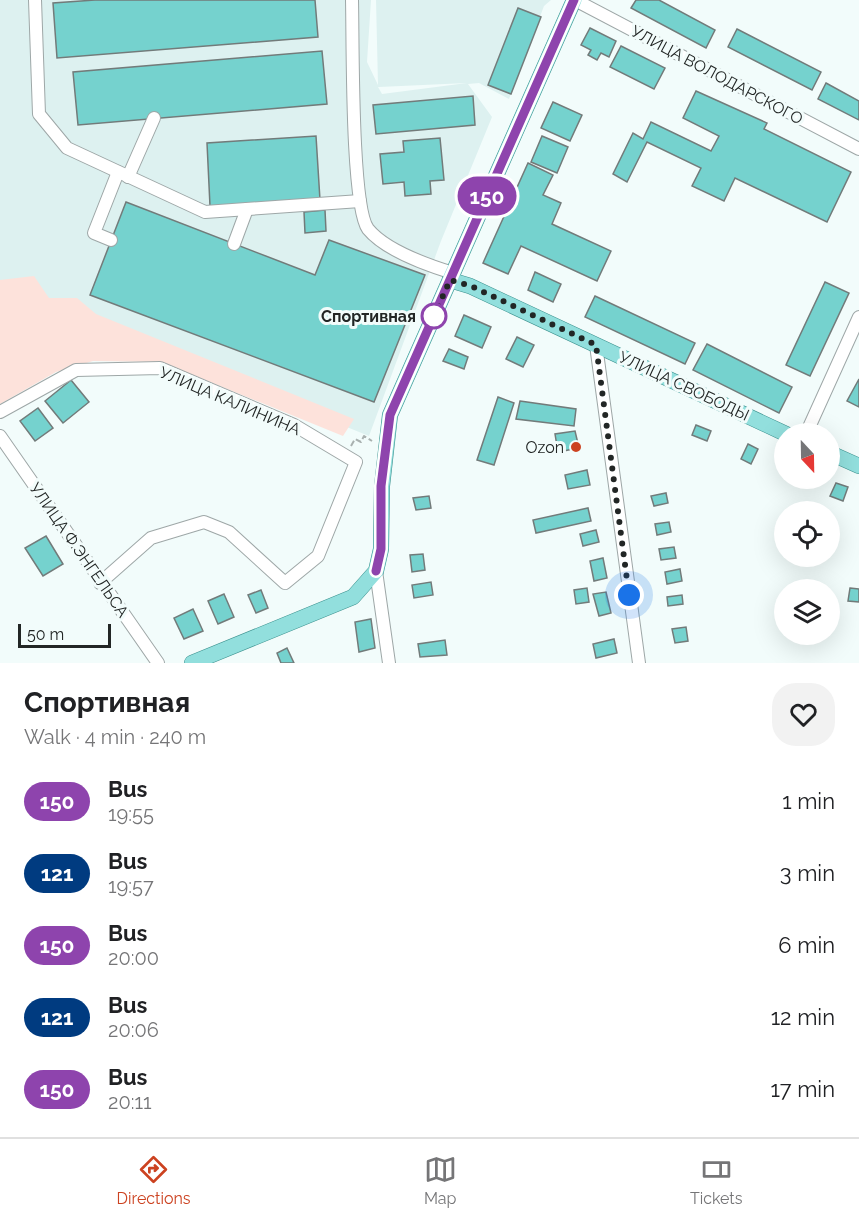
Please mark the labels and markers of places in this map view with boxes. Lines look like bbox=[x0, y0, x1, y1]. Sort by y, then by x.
marker: Спортивная bbox=[421, 303, 447, 329]
place label: Спортивная bbox=[321, 307, 416, 326]
place label: Ozon bbox=[525, 438, 564, 457]
marker: Ozon bbox=[569, 440, 583, 454]

